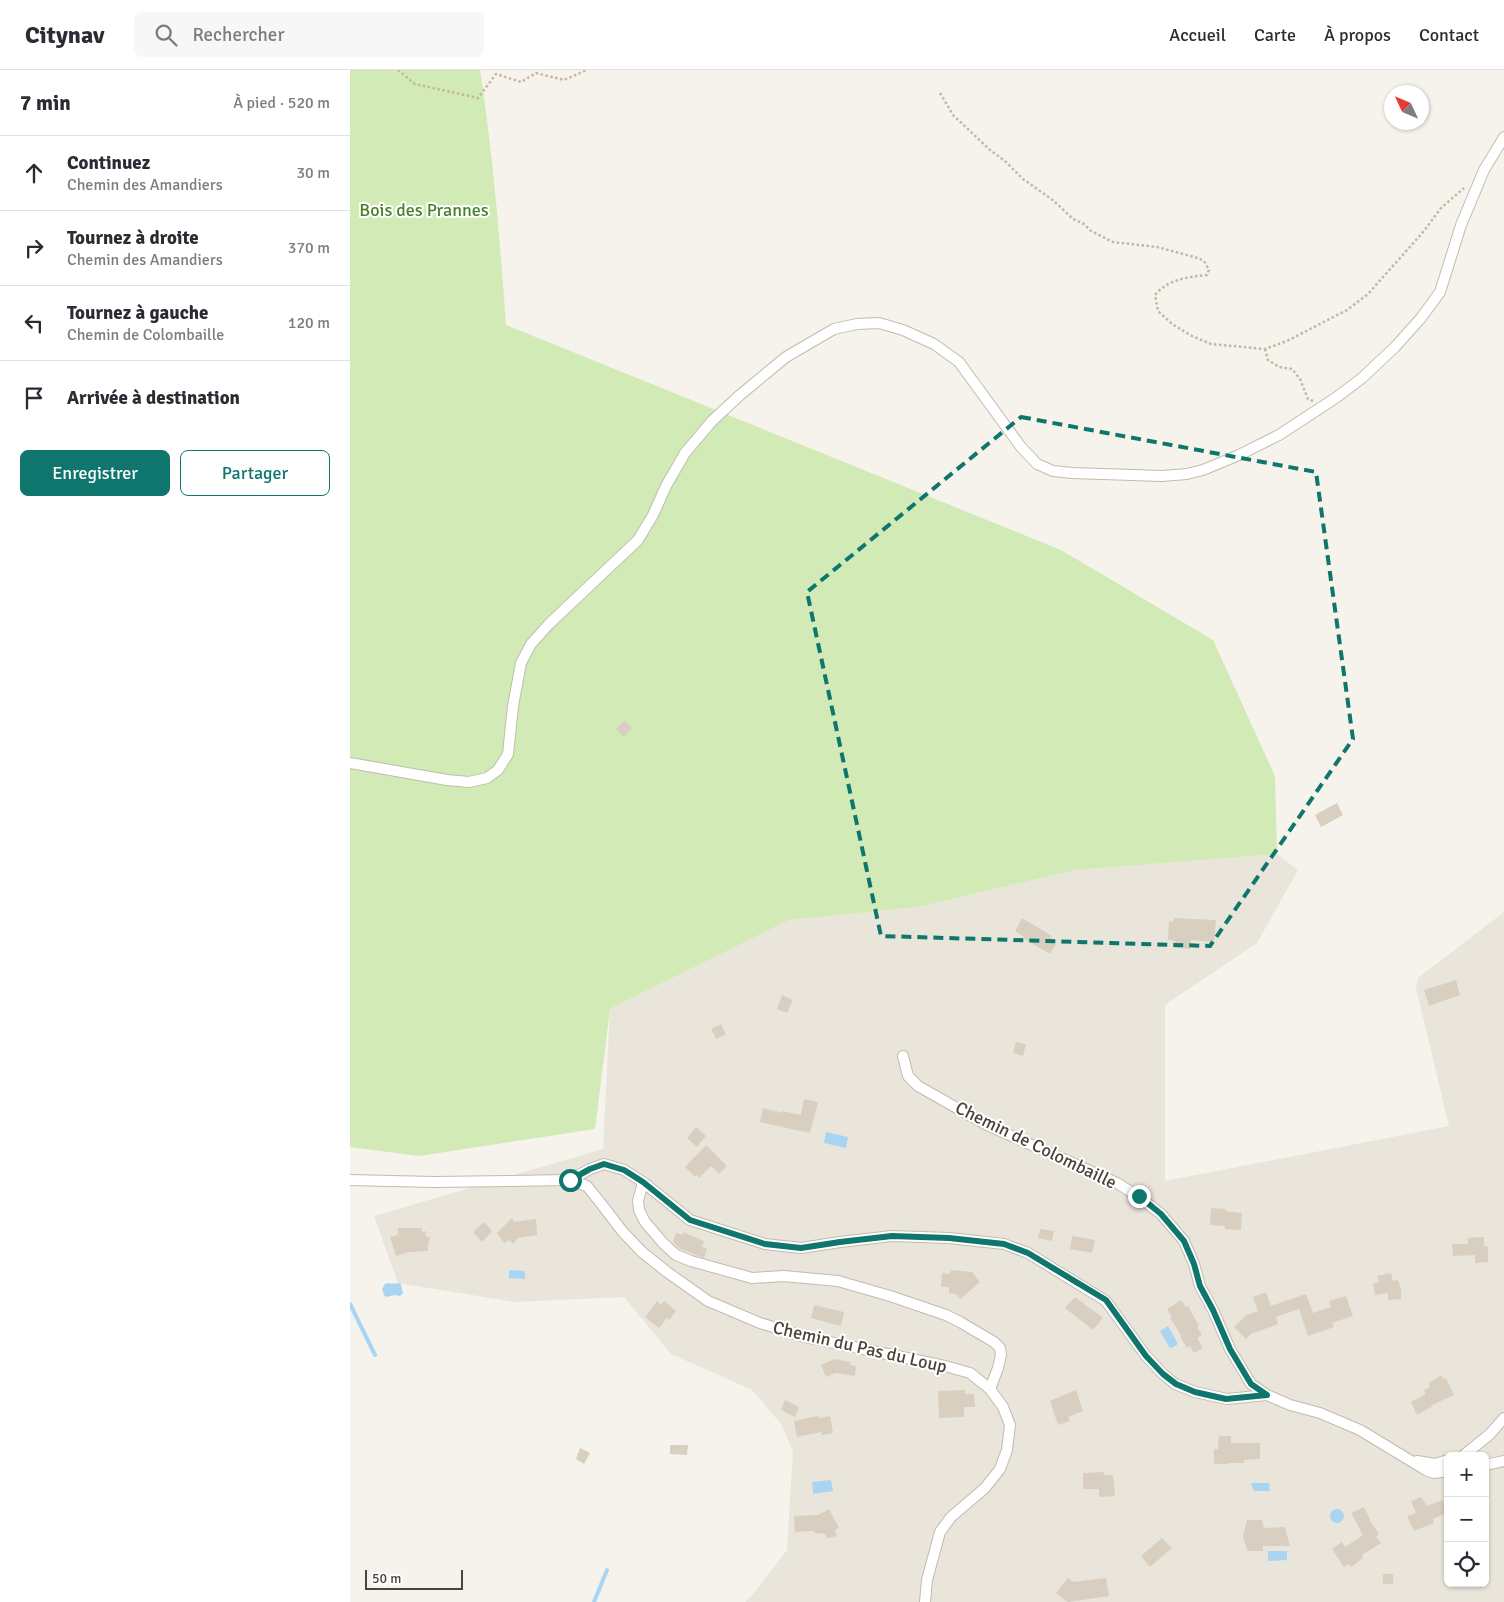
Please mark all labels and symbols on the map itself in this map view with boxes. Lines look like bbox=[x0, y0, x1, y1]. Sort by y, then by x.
north arrow bbox=[1384, 85, 1429, 130]
park label: Bois des Prannes bbox=[359, 199, 489, 221]
street label: Chemin de Colombaille bbox=[952, 1096, 1120, 1194]
route start bbox=[559, 1169, 582, 1192]
route end bbox=[1128, 1185, 1151, 1208]
street label: Chemin du Pas du Loup bbox=[771, 1316, 949, 1378]
scale bar bbox=[365, 1567, 462, 1590]

